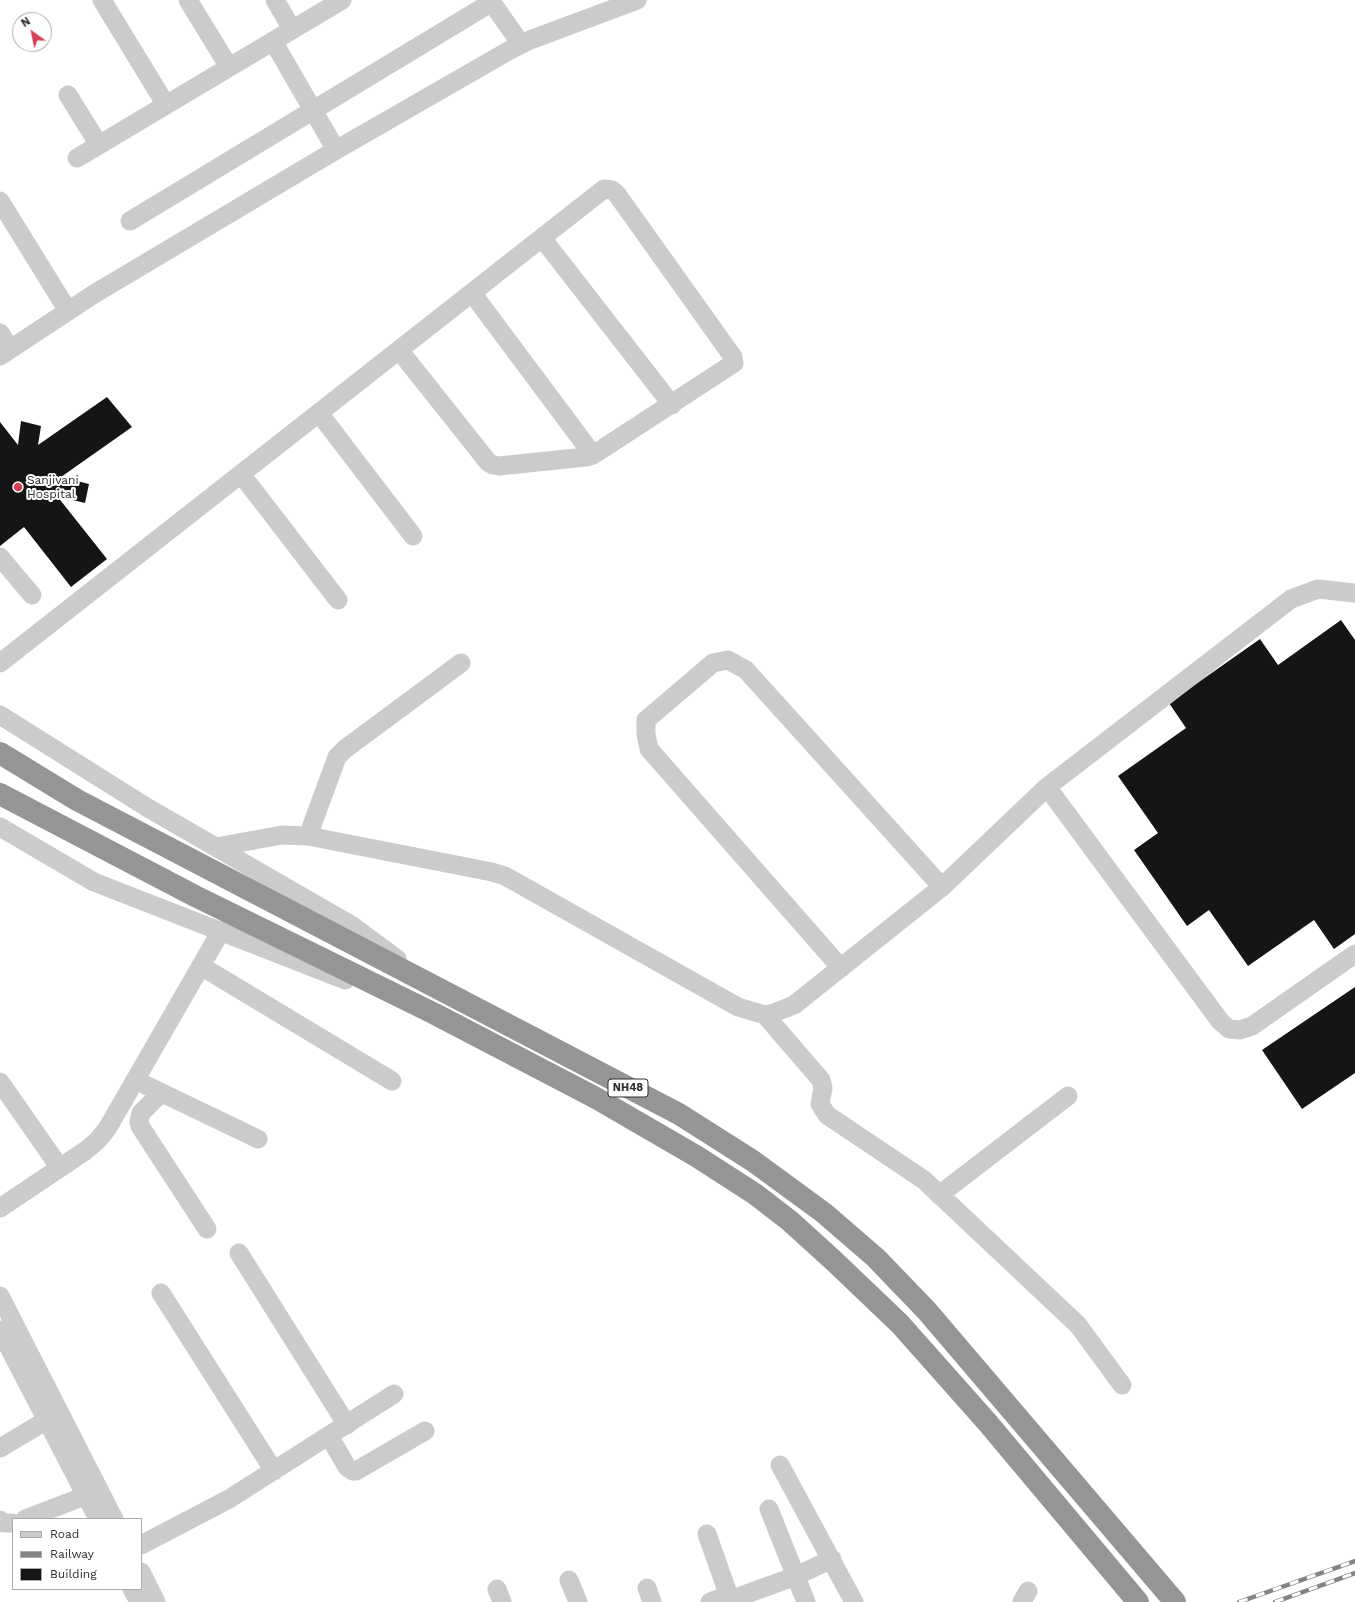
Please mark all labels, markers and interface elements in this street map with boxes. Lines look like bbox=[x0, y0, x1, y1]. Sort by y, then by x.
north arrow bbox=[12, 12, 52, 52]
text: N bbox=[19, 15, 33, 30]
place label: Sanjivani Hospital bbox=[27, 473, 79, 501]
marker: Sanjivani Hospital bbox=[12, 481, 24, 493]
road number: NH48 bbox=[608, 1079, 648, 1097]
legend bbox=[12, 1518, 142, 1590]
text: Road bbox=[50, 1527, 79, 1541]
text: Railway bbox=[50, 1547, 94, 1561]
text: Building bbox=[50, 1567, 97, 1581]

